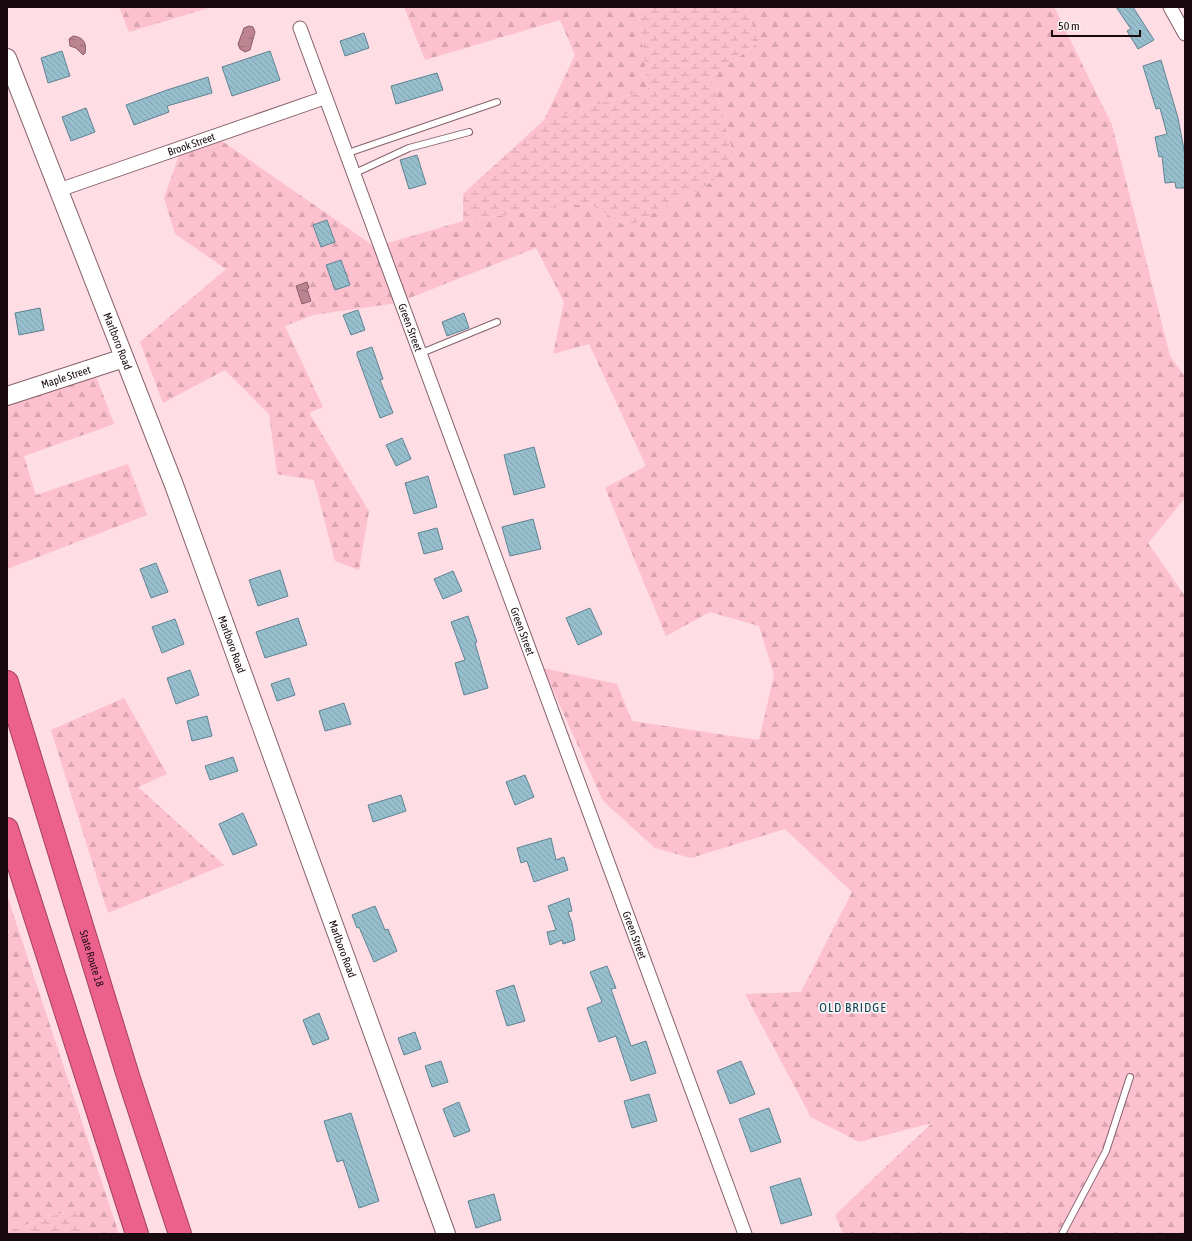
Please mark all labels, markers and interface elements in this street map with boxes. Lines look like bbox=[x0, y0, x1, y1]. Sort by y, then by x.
scale bar bbox=[1052, 12, 1140, 38]
text: 50 m bbox=[1058, 19, 1080, 33]
street label: Brook Street bbox=[166, 130, 217, 158]
street label: Green Street bbox=[396, 302, 425, 353]
street label: Marlboro Road bbox=[101, 311, 134, 371]
street label: Maple Street bbox=[40, 363, 92, 390]
street label: Green Street bbox=[508, 606, 537, 657]
street label: Marlboro Road bbox=[216, 614, 248, 675]
street label: Green Street bbox=[620, 910, 649, 961]
street label: Marlboro Road bbox=[327, 919, 358, 979]
street label: State Route 18 bbox=[78, 929, 106, 988]
district label: OLD BRIDGE bbox=[819, 1000, 887, 1015]

